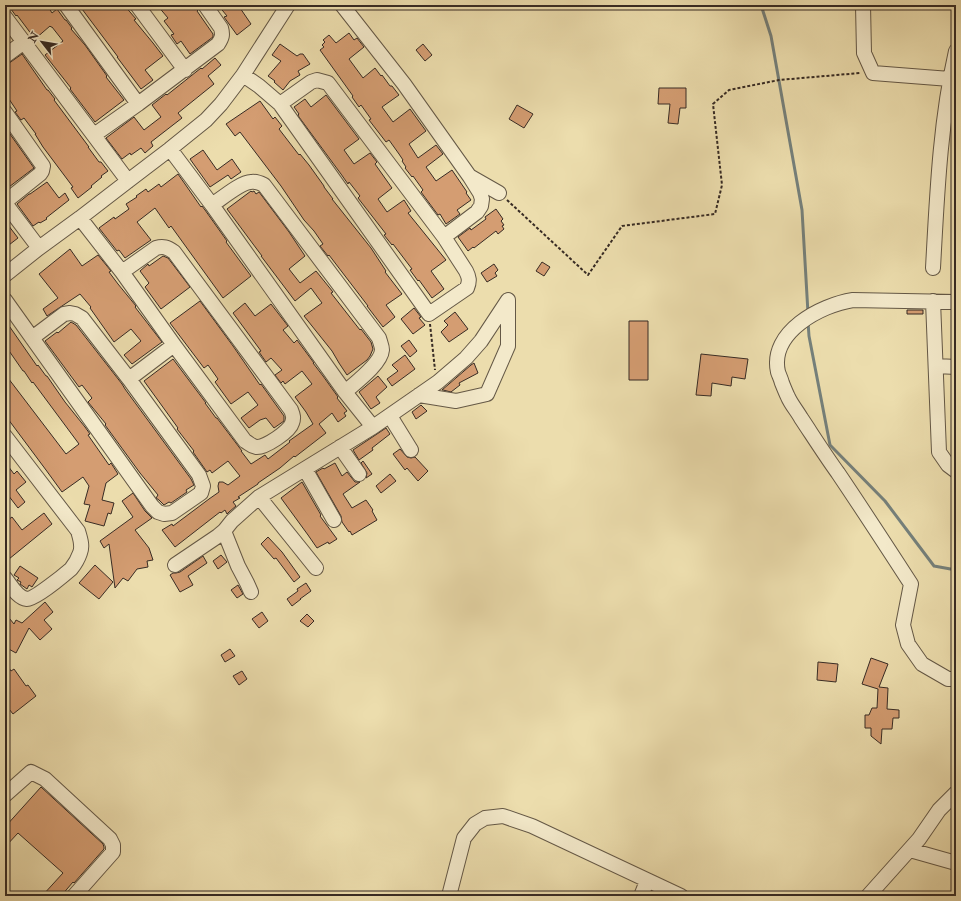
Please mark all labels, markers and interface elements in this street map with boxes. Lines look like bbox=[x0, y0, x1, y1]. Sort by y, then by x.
north arrow bbox=[22, 22, 62, 62]
text: N bbox=[25, 29, 43, 46]

